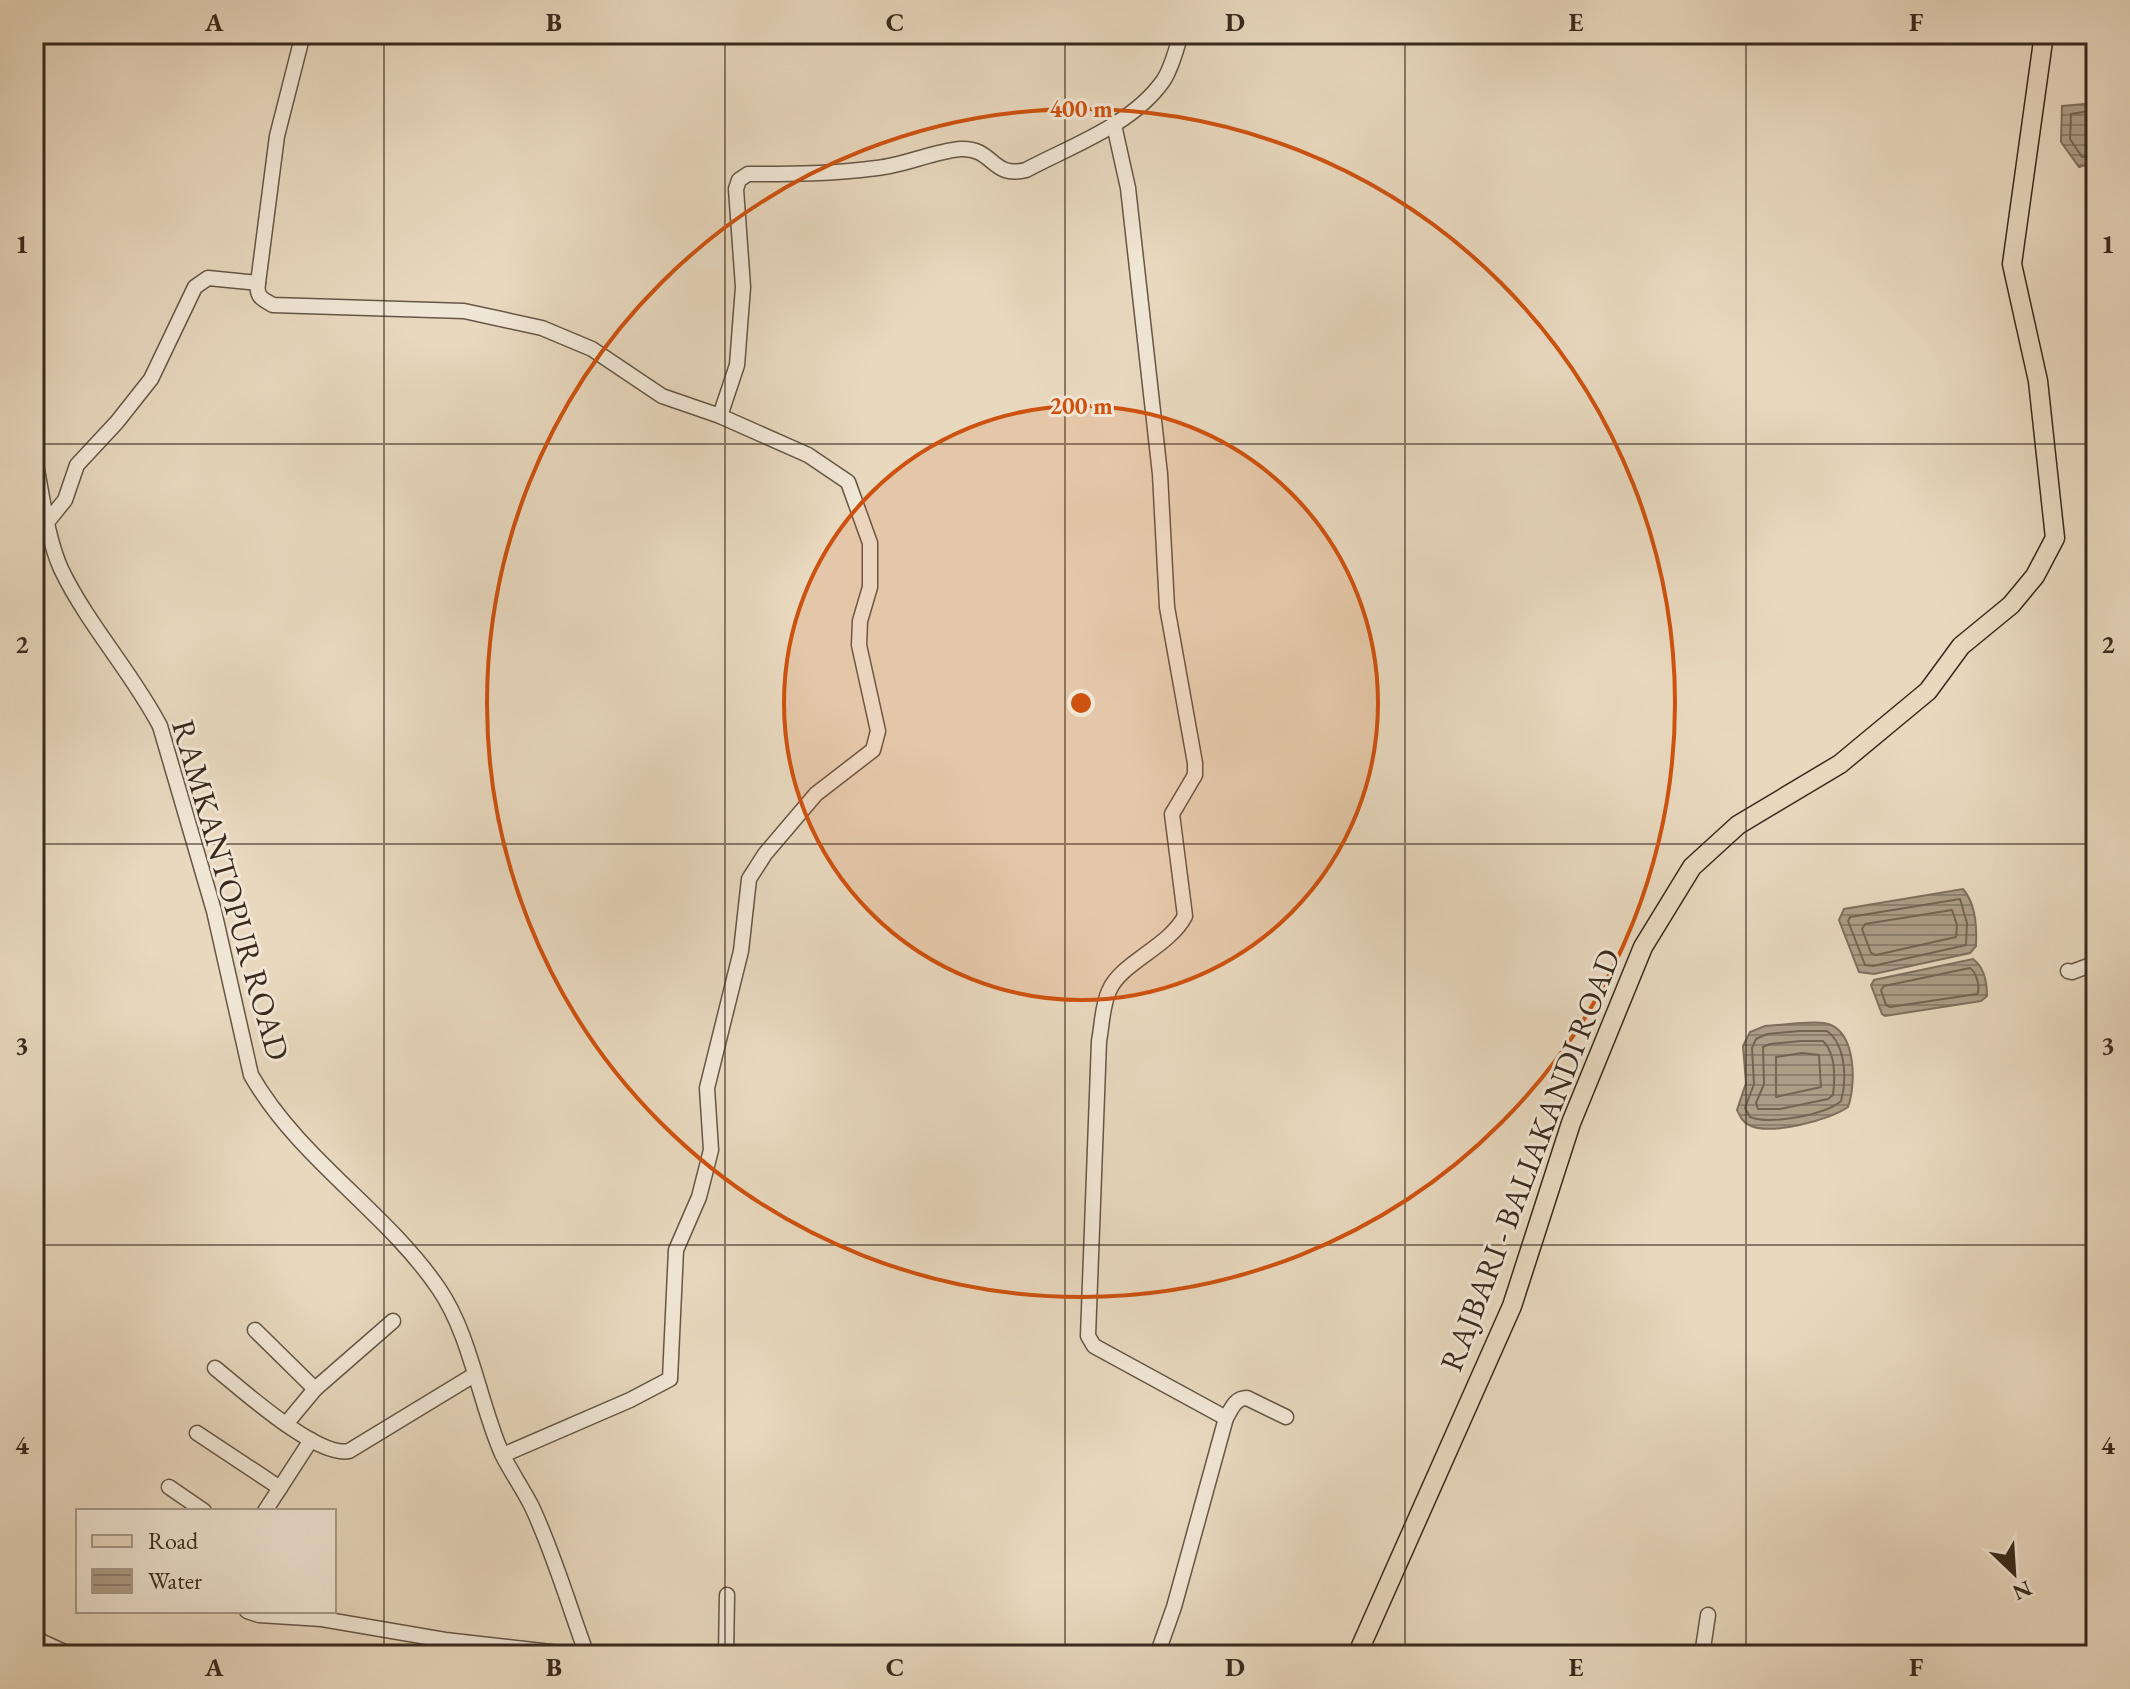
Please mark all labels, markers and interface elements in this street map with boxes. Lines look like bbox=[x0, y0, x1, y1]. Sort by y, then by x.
text: A bbox=[204, 5, 224, 39]
text: B bbox=[546, 5, 562, 39]
text: C bbox=[886, 5, 904, 39]
text: D bbox=[1225, 5, 1245, 39]
text: E bbox=[1569, 5, 1584, 39]
text: F bbox=[1909, 5, 1923, 39]
text: 400 m bbox=[1049, 93, 1113, 124]
text: 1 bbox=[15, 227, 29, 261]
text: 1 bbox=[2101, 227, 2115, 261]
text: 200 m bbox=[1049, 390, 1113, 421]
text: 2 bbox=[15, 627, 29, 661]
text: 2 bbox=[2101, 627, 2115, 661]
centre of rings bbox=[1067, 689, 1095, 717]
street label: RAMKANTOPUR ROAD bbox=[162, 715, 300, 1065]
street label: RAJBARI - BALIAKANDI ROAD bbox=[1430, 943, 1630, 1377]
text: 3 bbox=[15, 1028, 29, 1062]
text: 3 bbox=[2101, 1028, 2115, 1062]
text: 4 bbox=[15, 1428, 29, 1462]
text: 4 bbox=[2101, 1428, 2115, 1462]
legend bbox=[76, 1509, 336, 1613]
text: Road bbox=[148, 1525, 199, 1556]
north arrow bbox=[1974, 1533, 2054, 1613]
text: Water bbox=[148, 1565, 202, 1596]
text: N bbox=[2008, 1574, 2036, 1608]
text: A bbox=[204, 1650, 224, 1684]
text: B bbox=[546, 1650, 562, 1684]
text: C bbox=[886, 1650, 904, 1684]
text: D bbox=[1225, 1650, 1245, 1684]
text: E bbox=[1569, 1650, 1584, 1684]
text: F bbox=[1909, 1650, 1923, 1684]

